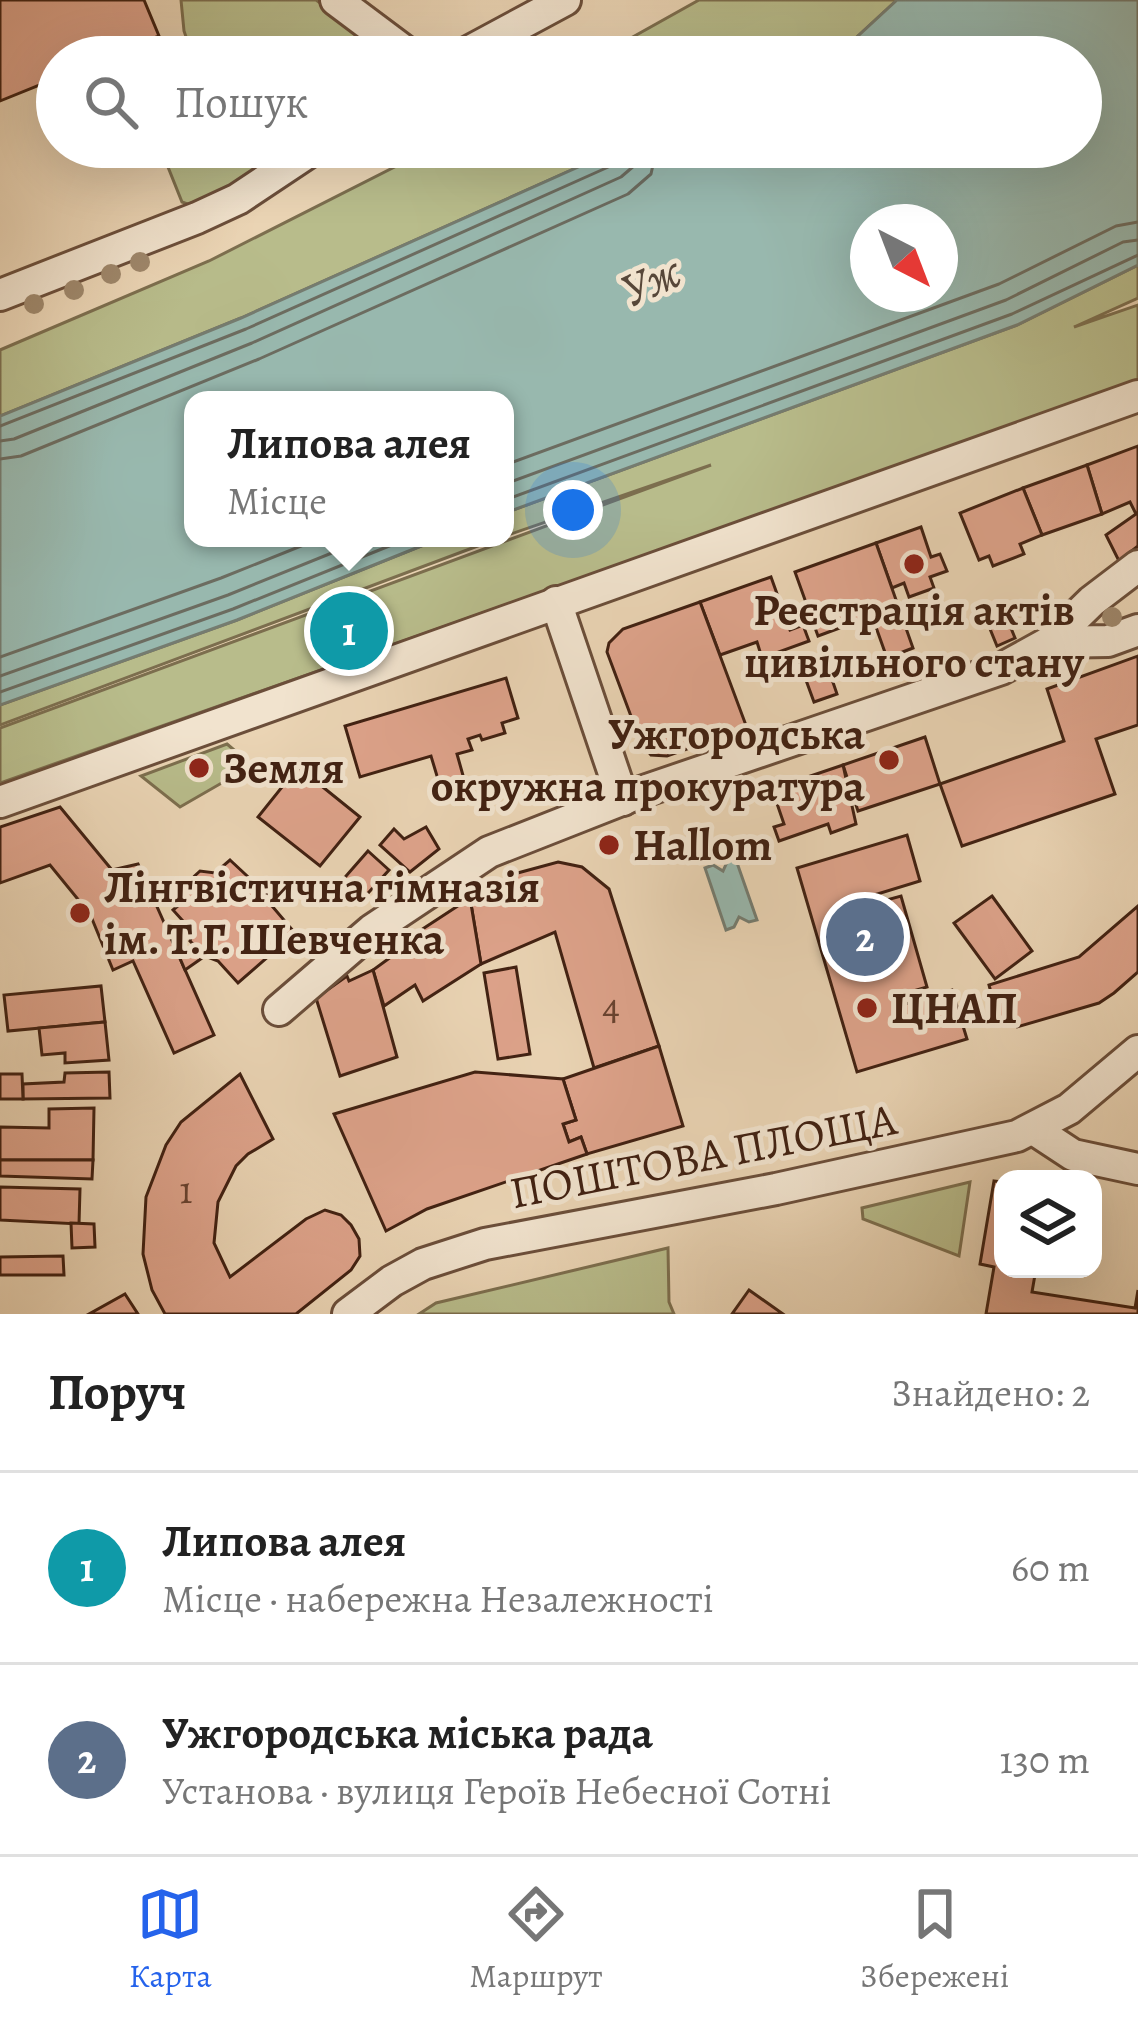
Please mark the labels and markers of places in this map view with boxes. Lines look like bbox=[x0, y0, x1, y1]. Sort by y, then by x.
marker: Реєстрація актів цивільного стану bbox=[901, 551, 927, 577]
place label: Реєстрація актів цивільного стану bbox=[744, 579, 1084, 693]
pin: 1 bbox=[310, 586, 388, 676]
place label: Ужгородська окружна прокуратура bbox=[431, 703, 866, 817]
place label: Земля bbox=[223, 737, 344, 799]
marker: Ужгородська окружна прокуратура bbox=[876, 747, 902, 773]
marker: Земля bbox=[186, 755, 212, 781]
place label: Hallom bbox=[633, 814, 772, 876]
marker: Hallom bbox=[596, 832, 622, 858]
place label: Лінгвістична гімназія ім. Т.Г. Шевченка bbox=[104, 856, 540, 970]
pin: 2 bbox=[826, 892, 904, 982]
marker: Лінгвістична гімназія ім. Т.Г. Шевченка bbox=[67, 900, 93, 926]
place label: ЦНАП bbox=[891, 977, 1018, 1039]
marker: ЦНАП bbox=[854, 995, 880, 1021]

